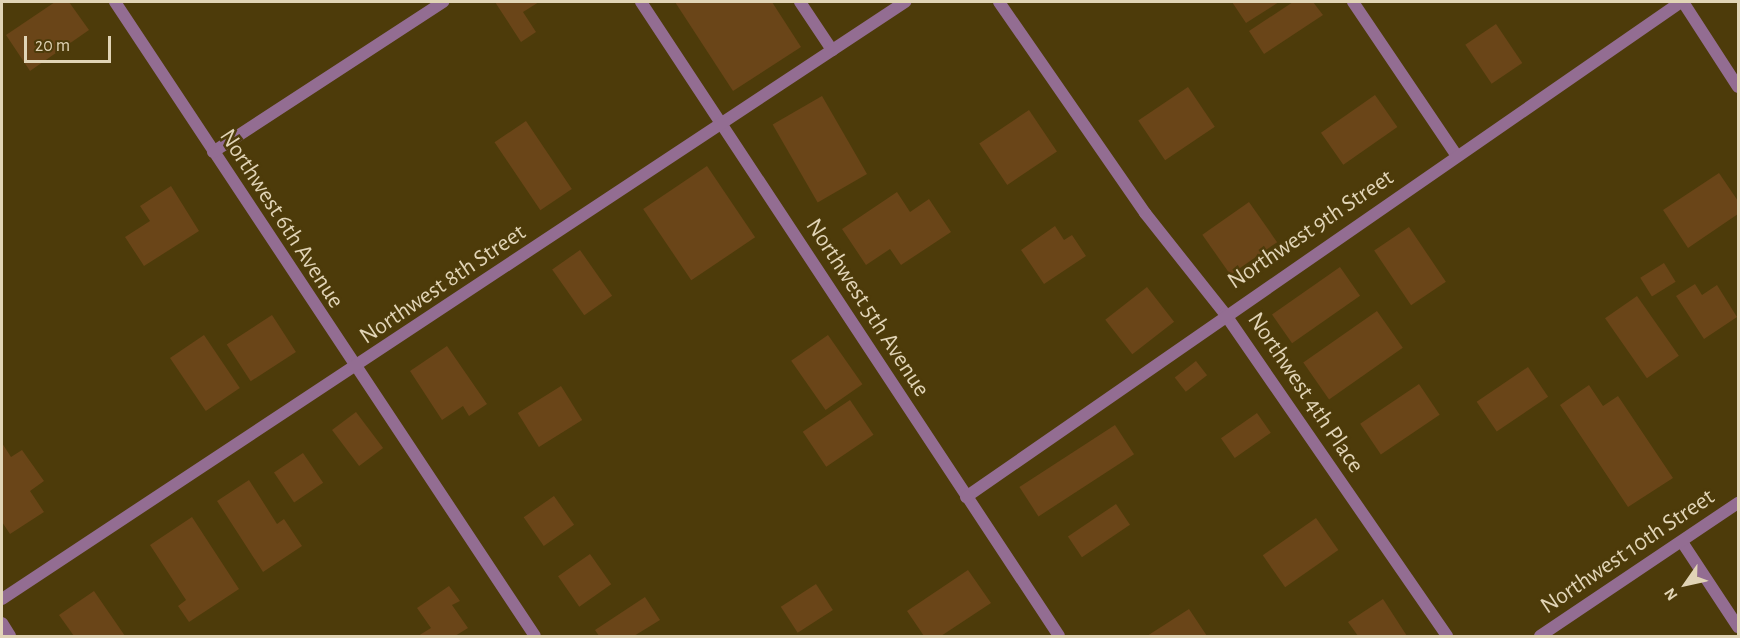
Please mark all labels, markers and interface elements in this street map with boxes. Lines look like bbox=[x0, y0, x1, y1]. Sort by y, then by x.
scale bar bbox=[27, 24, 114, 62]
text: 20 m bbox=[35, 37, 70, 55]
street label: Northwest 6th Avenue bbox=[212, 124, 350, 314]
street label: Northwest 9th Street bbox=[1222, 164, 1400, 296]
street label: Northwest 5th Avenue bbox=[799, 214, 935, 402]
street label: Northwest 8th Street bbox=[354, 219, 532, 351]
street label: Northwest 4th Place bbox=[1241, 307, 1369, 479]
street label: Northwest 10th Street bbox=[1535, 483, 1721, 621]
north arrow bbox=[1656, 554, 1716, 614]

